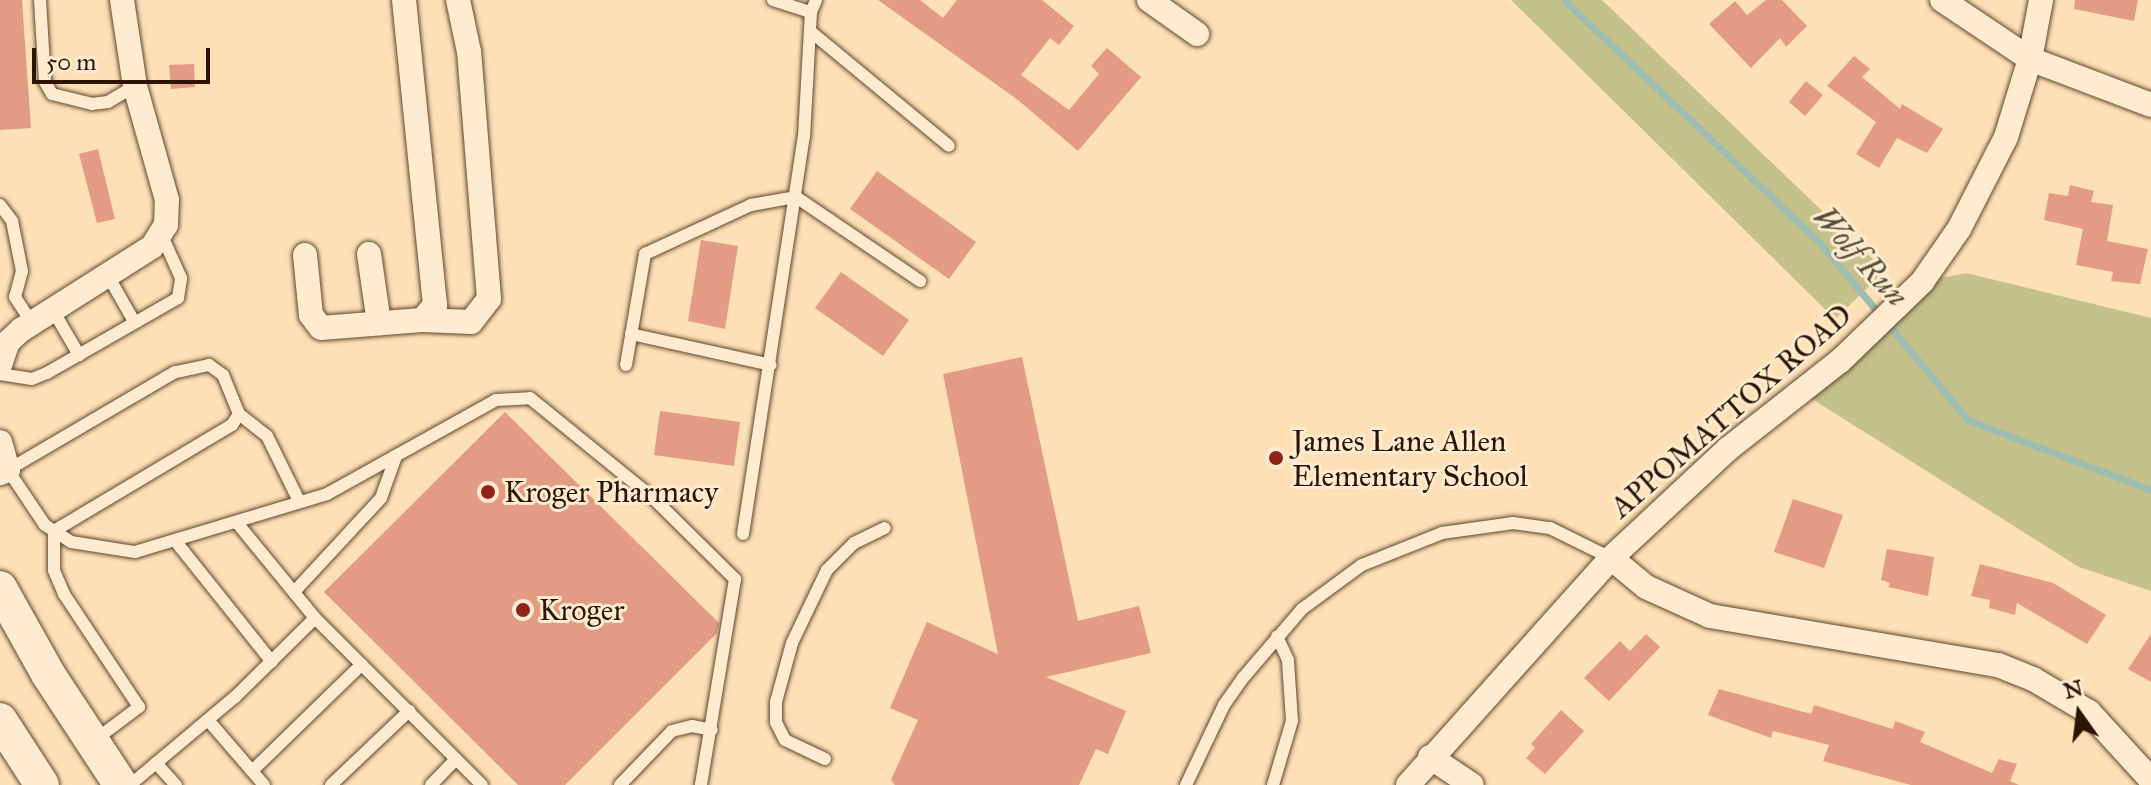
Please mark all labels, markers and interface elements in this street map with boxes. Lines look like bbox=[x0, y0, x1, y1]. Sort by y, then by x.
scale bar bbox=[36, 32, 214, 82]
text: 50 m bbox=[46, 47, 96, 77]
water label: Wolf Run bbox=[1805, 199, 1915, 315]
street label: APPOMATTOX ROAD bbox=[1603, 297, 1859, 525]
place label: James Lane Allen Elementary School bbox=[1292, 423, 1528, 494]
marker: James Lane Allen Elementary School bbox=[1267, 449, 1285, 467]
place label: Kroger Pharmacy bbox=[504, 474, 718, 510]
marker: Kroger Pharmacy bbox=[479, 483, 497, 501]
place label: Kroger bbox=[539, 592, 624, 628]
marker: Kroger bbox=[514, 601, 532, 619]
north arrow bbox=[2039, 673, 2119, 753]
text: N bbox=[2061, 674, 2085, 705]

